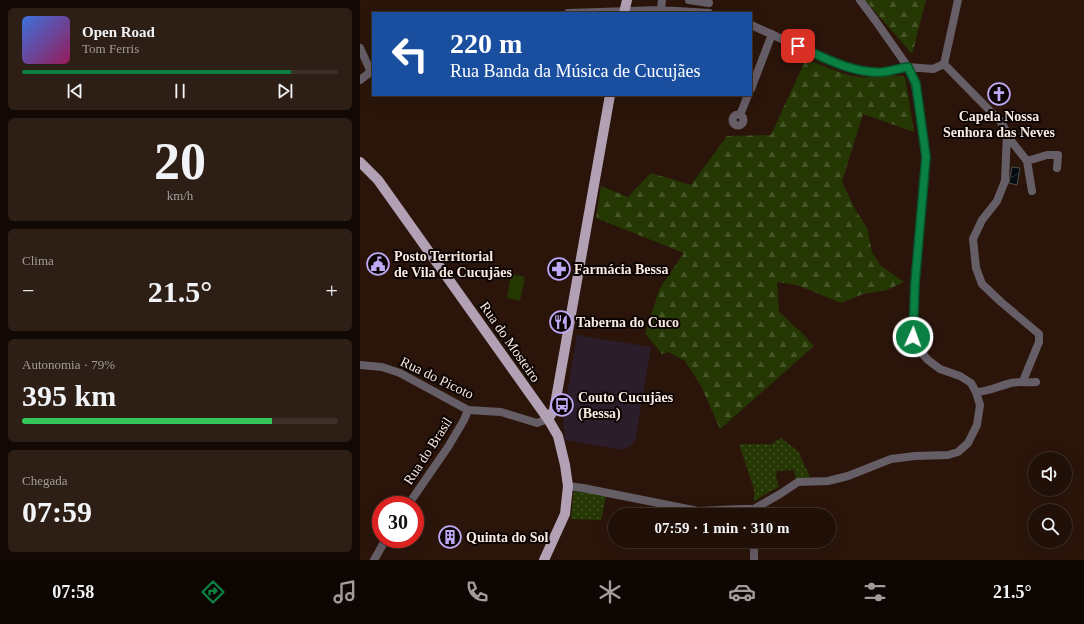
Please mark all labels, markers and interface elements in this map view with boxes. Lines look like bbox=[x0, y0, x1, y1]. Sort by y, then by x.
text: Open Road bbox=[82, 24, 155, 40]
icon: left bbox=[384, 28, 436, 80]
text: 220 m bbox=[450, 28, 522, 59]
pin bbox=[781, 29, 815, 63]
icon: arrive bbox=[787, 35, 809, 57]
text: Tom Ferris bbox=[82, 41, 139, 56]
text: Rua Banda da Música de Cucujães bbox=[450, 61, 700, 81]
icon: previous bbox=[64, 80, 86, 102]
icon: pause bbox=[169, 80, 191, 102]
icon: next bbox=[274, 80, 296, 102]
church icon: Capela Nossa Senhora das Neves bbox=[986, 81, 1012, 107]
place label: Capela Nossa Senhora das Neves bbox=[943, 109, 1056, 140]
text: 20 bbox=[154, 133, 206, 190]
text: km/h bbox=[167, 188, 193, 203]
place label: Posto Territorial de Vila de Cucujães bbox=[394, 249, 512, 280]
public building icon: Posto Territorial de Vila de Cucujães bbox=[365, 251, 391, 277]
text: Clima bbox=[22, 253, 54, 268]
pharmacy icon: Farmácia Bessa bbox=[546, 256, 572, 282]
place label: Farmácia Bessa bbox=[574, 262, 668, 277]
text: 21.5° bbox=[148, 275, 212, 308]
text: − bbox=[22, 278, 34, 303]
text: + bbox=[326, 278, 338, 303]
street label: Rua do Mosteiro bbox=[477, 299, 543, 385]
restaurant icon: Taberna do Cuco bbox=[548, 309, 574, 335]
place label: Taberna do Cuco bbox=[576, 315, 679, 330]
position arrow bbox=[892, 316, 934, 358]
street label: Rua do Picoto bbox=[398, 354, 476, 402]
text: Autonomia · 79% bbox=[22, 357, 115, 372]
text: 395 km bbox=[22, 379, 116, 412]
place label: Couto Cucujães (Bessa) bbox=[578, 390, 674, 422]
bus stop icon: Couto Cucujães (Bessa) bbox=[549, 392, 575, 418]
street label: Rua do Brasil bbox=[401, 415, 455, 487]
map controls bbox=[1028, 452, 1072, 548]
button: sound bbox=[1028, 452, 1072, 496]
text: Chegada bbox=[22, 473, 67, 488]
text: 07:59 bbox=[22, 495, 92, 528]
speed limit sign: 30 bbox=[372, 496, 424, 548]
button: search bbox=[1028, 504, 1072, 548]
text: 07:59 · 1 min · 310 m bbox=[655, 520, 790, 536]
building icon: Quinta do Sol bbox=[437, 524, 463, 550]
place label: Quinta do Sol bbox=[466, 530, 549, 545]
icon: directions bbox=[199, 578, 227, 606]
icon: music bbox=[331, 578, 359, 606]
icon: phone bbox=[463, 578, 491, 606]
icon: climate bbox=[596, 578, 624, 606]
icon: car bbox=[728, 578, 756, 606]
icon: filters bbox=[861, 578, 889, 606]
text: 07:58 bbox=[52, 582, 94, 602]
text: 21.5° bbox=[993, 582, 1032, 602]

